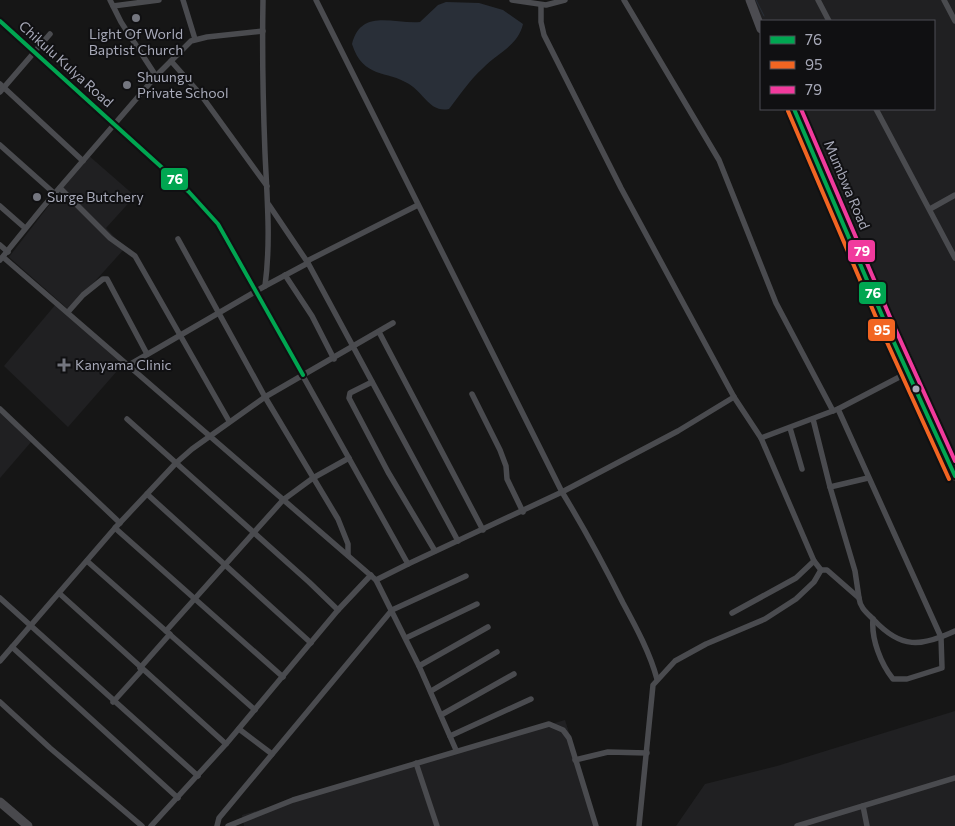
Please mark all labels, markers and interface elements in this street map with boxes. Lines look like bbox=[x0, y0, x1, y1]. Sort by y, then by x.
marker: Light Of World Baptist Church bbox=[130, 12, 142, 24]
street label: Chikulu Kulya Road bbox=[16, 17, 117, 110]
legend bbox=[760, 20, 935, 110]
place label: Light Of World Baptist Church bbox=[89, 25, 183, 58]
text: 76 bbox=[805, 30, 822, 48]
text: 95 bbox=[805, 55, 823, 73]
place label: Shuungu Private School bbox=[137, 68, 229, 101]
marker: Shuungu Private School bbox=[121, 79, 133, 91]
text: 79 bbox=[805, 80, 822, 98]
street label: Mumbwa Road bbox=[821, 138, 874, 232]
line badge: 76 bbox=[160, 167, 189, 191]
text: 76 bbox=[167, 170, 183, 187]
place label: Surge Butchery bbox=[47, 188, 144, 205]
marker: Surge Butchery bbox=[31, 191, 43, 203]
line badge: 79 bbox=[847, 239, 876, 263]
text: 79 bbox=[854, 242, 870, 259]
line badge: 76 bbox=[858, 281, 887, 305]
text: 76 bbox=[865, 284, 881, 301]
line badge: 95 bbox=[867, 318, 896, 342]
text: 95 bbox=[874, 321, 890, 338]
place label: Kanyama Clinic bbox=[75, 356, 172, 373]
marker: Kanyama Clinic bbox=[57, 358, 71, 372]
unlabelled marker bbox=[911, 384, 921, 394]

